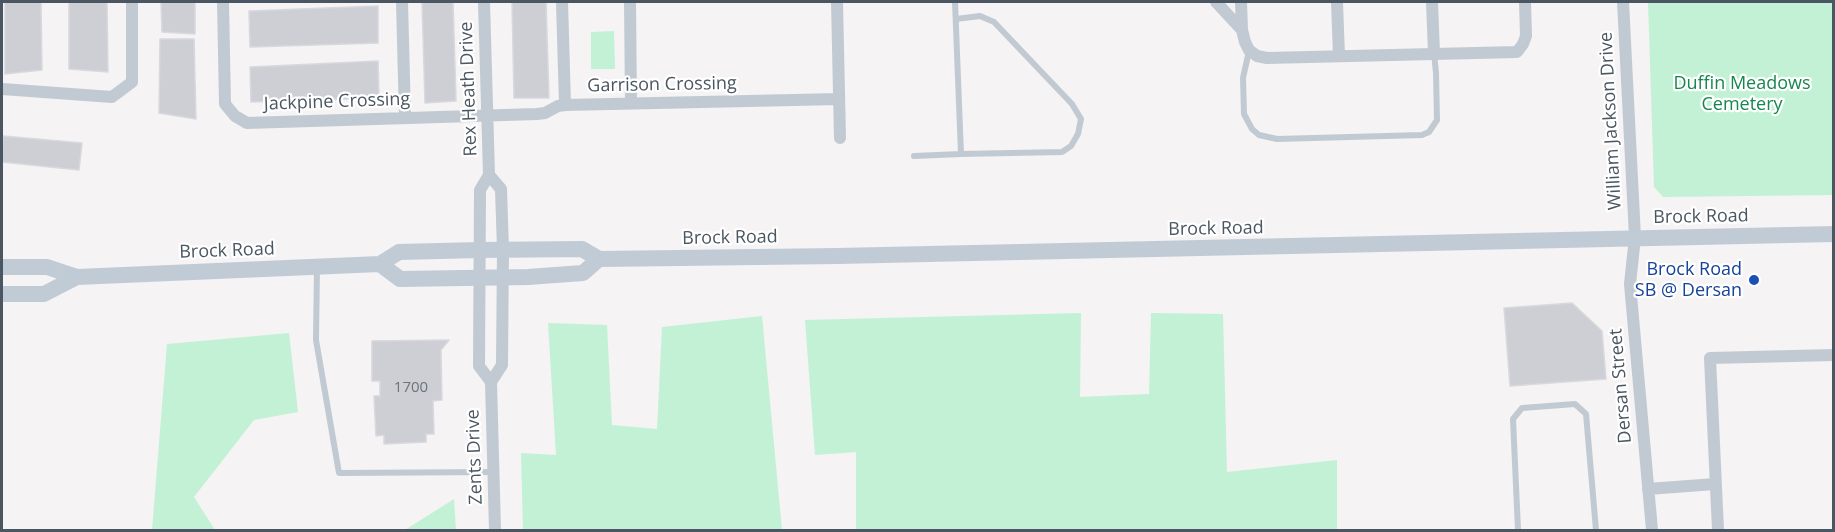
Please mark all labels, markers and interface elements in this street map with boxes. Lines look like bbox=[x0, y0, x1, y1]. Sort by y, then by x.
street label: Rex Heath Drive bbox=[456, 21, 482, 157]
street label: William Jackson Drive bbox=[1596, 31, 1626, 211]
street label: Garrison Crossing bbox=[587, 73, 737, 97]
park label: Duffin Meadows Cemetery bbox=[1673, 73, 1811, 116]
street label: Jackpine Crossing bbox=[264, 89, 410, 115]
street label: Brock Road bbox=[1653, 205, 1749, 229]
street label: Brock Road bbox=[1168, 217, 1264, 241]
street label: Brock Road bbox=[682, 226, 778, 250]
street label: Brock Road bbox=[179, 239, 275, 263]
place label: Brock Road SB @ Dersan bbox=[1635, 259, 1742, 302]
marker: Brock Road SB @ Dersan bbox=[1747, 273, 1761, 287]
street label: Dersan Street bbox=[1605, 328, 1637, 444]
house number: 1700 bbox=[394, 379, 428, 397]
street label: Zents Drive bbox=[463, 409, 487, 505]

